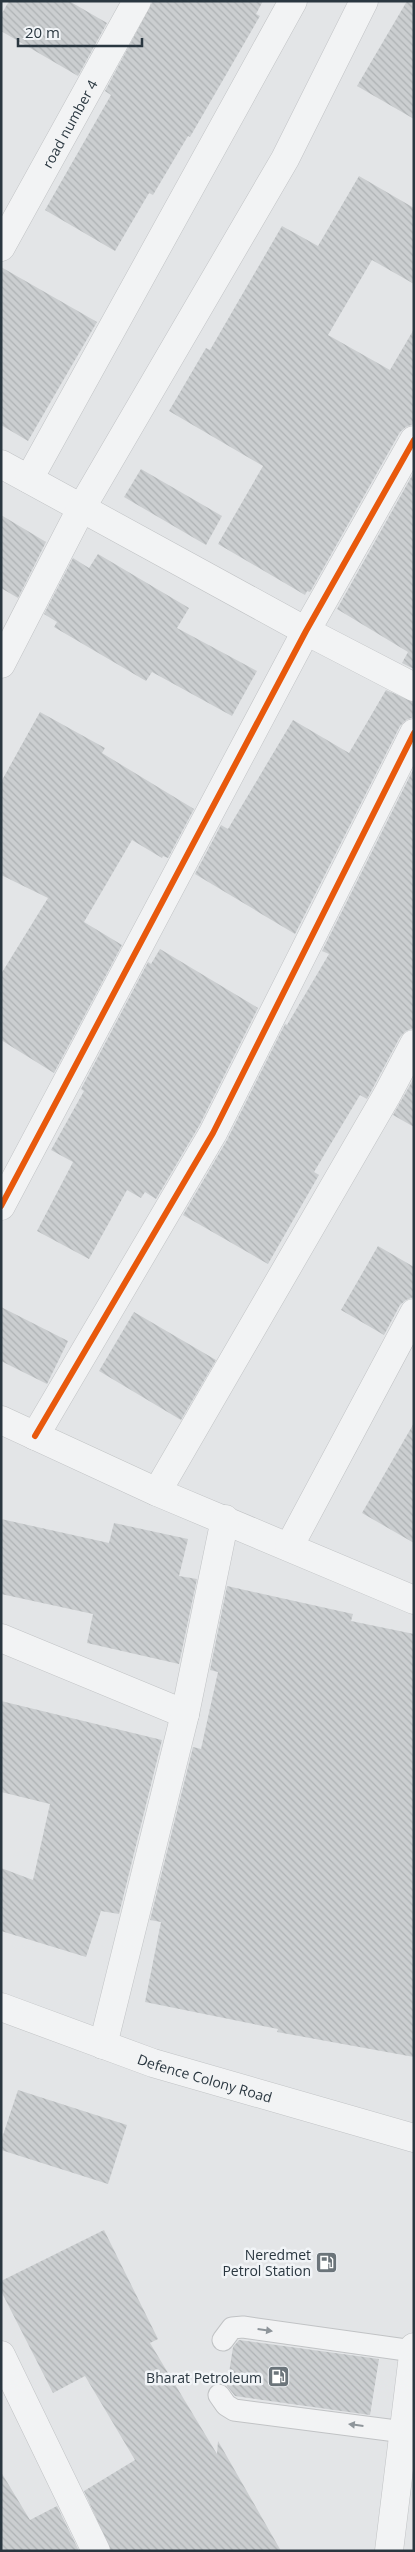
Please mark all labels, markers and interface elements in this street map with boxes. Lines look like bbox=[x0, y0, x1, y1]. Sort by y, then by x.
scale bar bbox=[18, 15, 141, 47]
text: 20 m bbox=[25, 22, 60, 42]
street label: road number 4 bbox=[37, 76, 101, 171]
street label: Defence Colony Road bbox=[135, 2049, 275, 2106]
place label: Neredmet Petrol Station bbox=[222, 2245, 311, 2280]
fuel station icon: Neredmet Petrol Station bbox=[315, 2250, 339, 2274]
one-way arrow bbox=[258, 2326, 274, 2334]
fuel station icon: Bharat Petroleum bbox=[266, 2365, 290, 2389]
place label: Bharat Petroleum bbox=[146, 2368, 262, 2387]
one-way arrow bbox=[348, 2421, 364, 2429]

